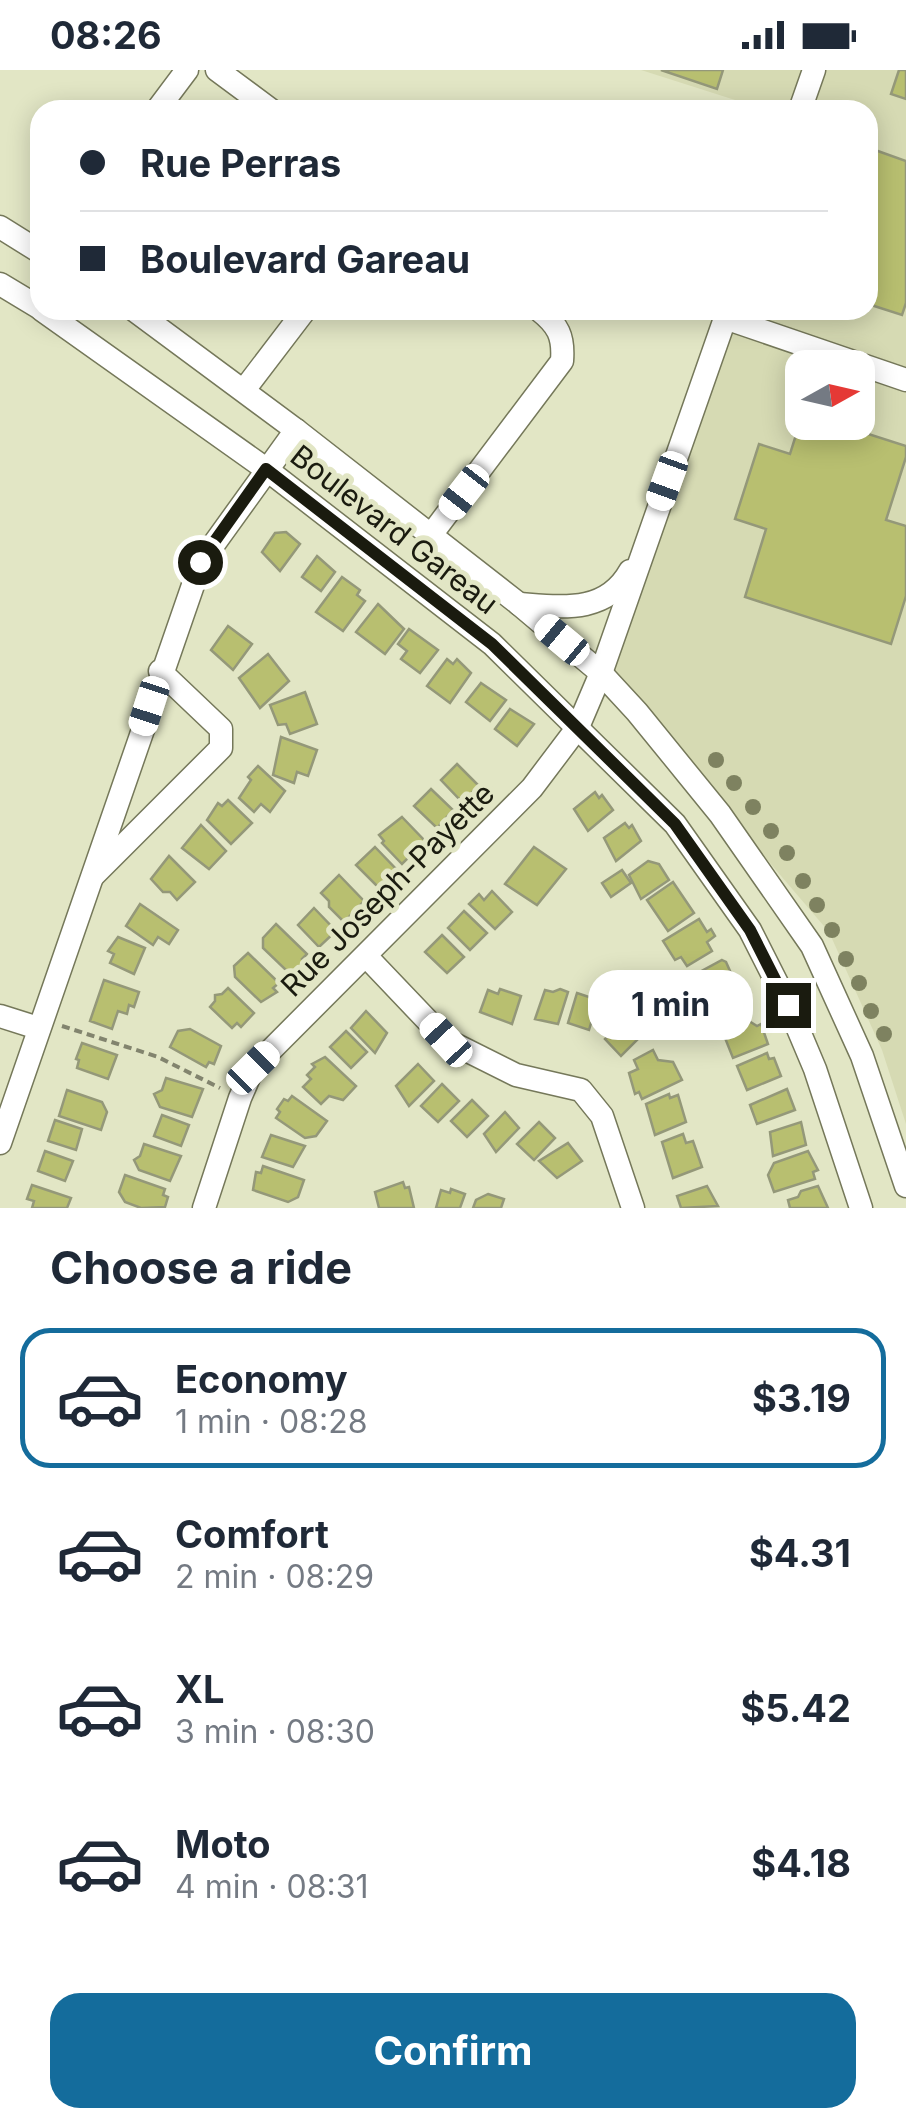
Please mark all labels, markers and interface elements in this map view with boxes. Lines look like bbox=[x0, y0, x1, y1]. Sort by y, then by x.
text: 08:26 bbox=[50, 12, 162, 58]
text: Rue Perras bbox=[140, 140, 341, 186]
text: Boulevard Gareau bbox=[140, 236, 470, 282]
north arrow bbox=[785, 350, 875, 440]
map controls bbox=[785, 350, 875, 440]
street label: Boulevard Gareau bbox=[284, 437, 505, 621]
car bbox=[643, 448, 691, 514]
car bbox=[434, 459, 494, 525]
route start bbox=[178, 540, 223, 585]
car bbox=[529, 609, 595, 671]
car bbox=[125, 673, 173, 739]
street label: Rue Joseph-Payette bbox=[273, 775, 501, 1003]
callout: 1 min bbox=[588, 970, 753, 1040]
route end bbox=[766, 983, 811, 1028]
text: 1 min bbox=[631, 985, 710, 1024]
car bbox=[415, 1008, 477, 1072]
car bbox=[221, 1036, 285, 1100]
text: Choose a ride bbox=[50, 1240, 352, 1295]
icon: car bbox=[55, 1353, 145, 1443]
text: Economy bbox=[175, 1356, 348, 1402]
text: $3.19 bbox=[752, 1375, 851, 1421]
text: 1 min · 08:28 bbox=[175, 1402, 367, 1441]
icon: car bbox=[55, 1508, 145, 1598]
text: Comfort bbox=[175, 1511, 329, 1557]
text: $4.31 bbox=[749, 1530, 851, 1576]
text: 2 min · 08:29 bbox=[175, 1557, 374, 1596]
icon: car bbox=[55, 1663, 145, 1753]
text: XL bbox=[175, 1666, 225, 1712]
text: $5.42 bbox=[740, 1685, 851, 1731]
text: 3 min · 08:30 bbox=[175, 1712, 375, 1751]
icon: car bbox=[55, 1818, 145, 1908]
text: Moto bbox=[175, 1821, 271, 1867]
text: $4.18 bbox=[751, 1840, 851, 1886]
text: 4 min · 08:31 bbox=[175, 1867, 369, 1906]
button: Confirm bbox=[50, 1993, 856, 2108]

